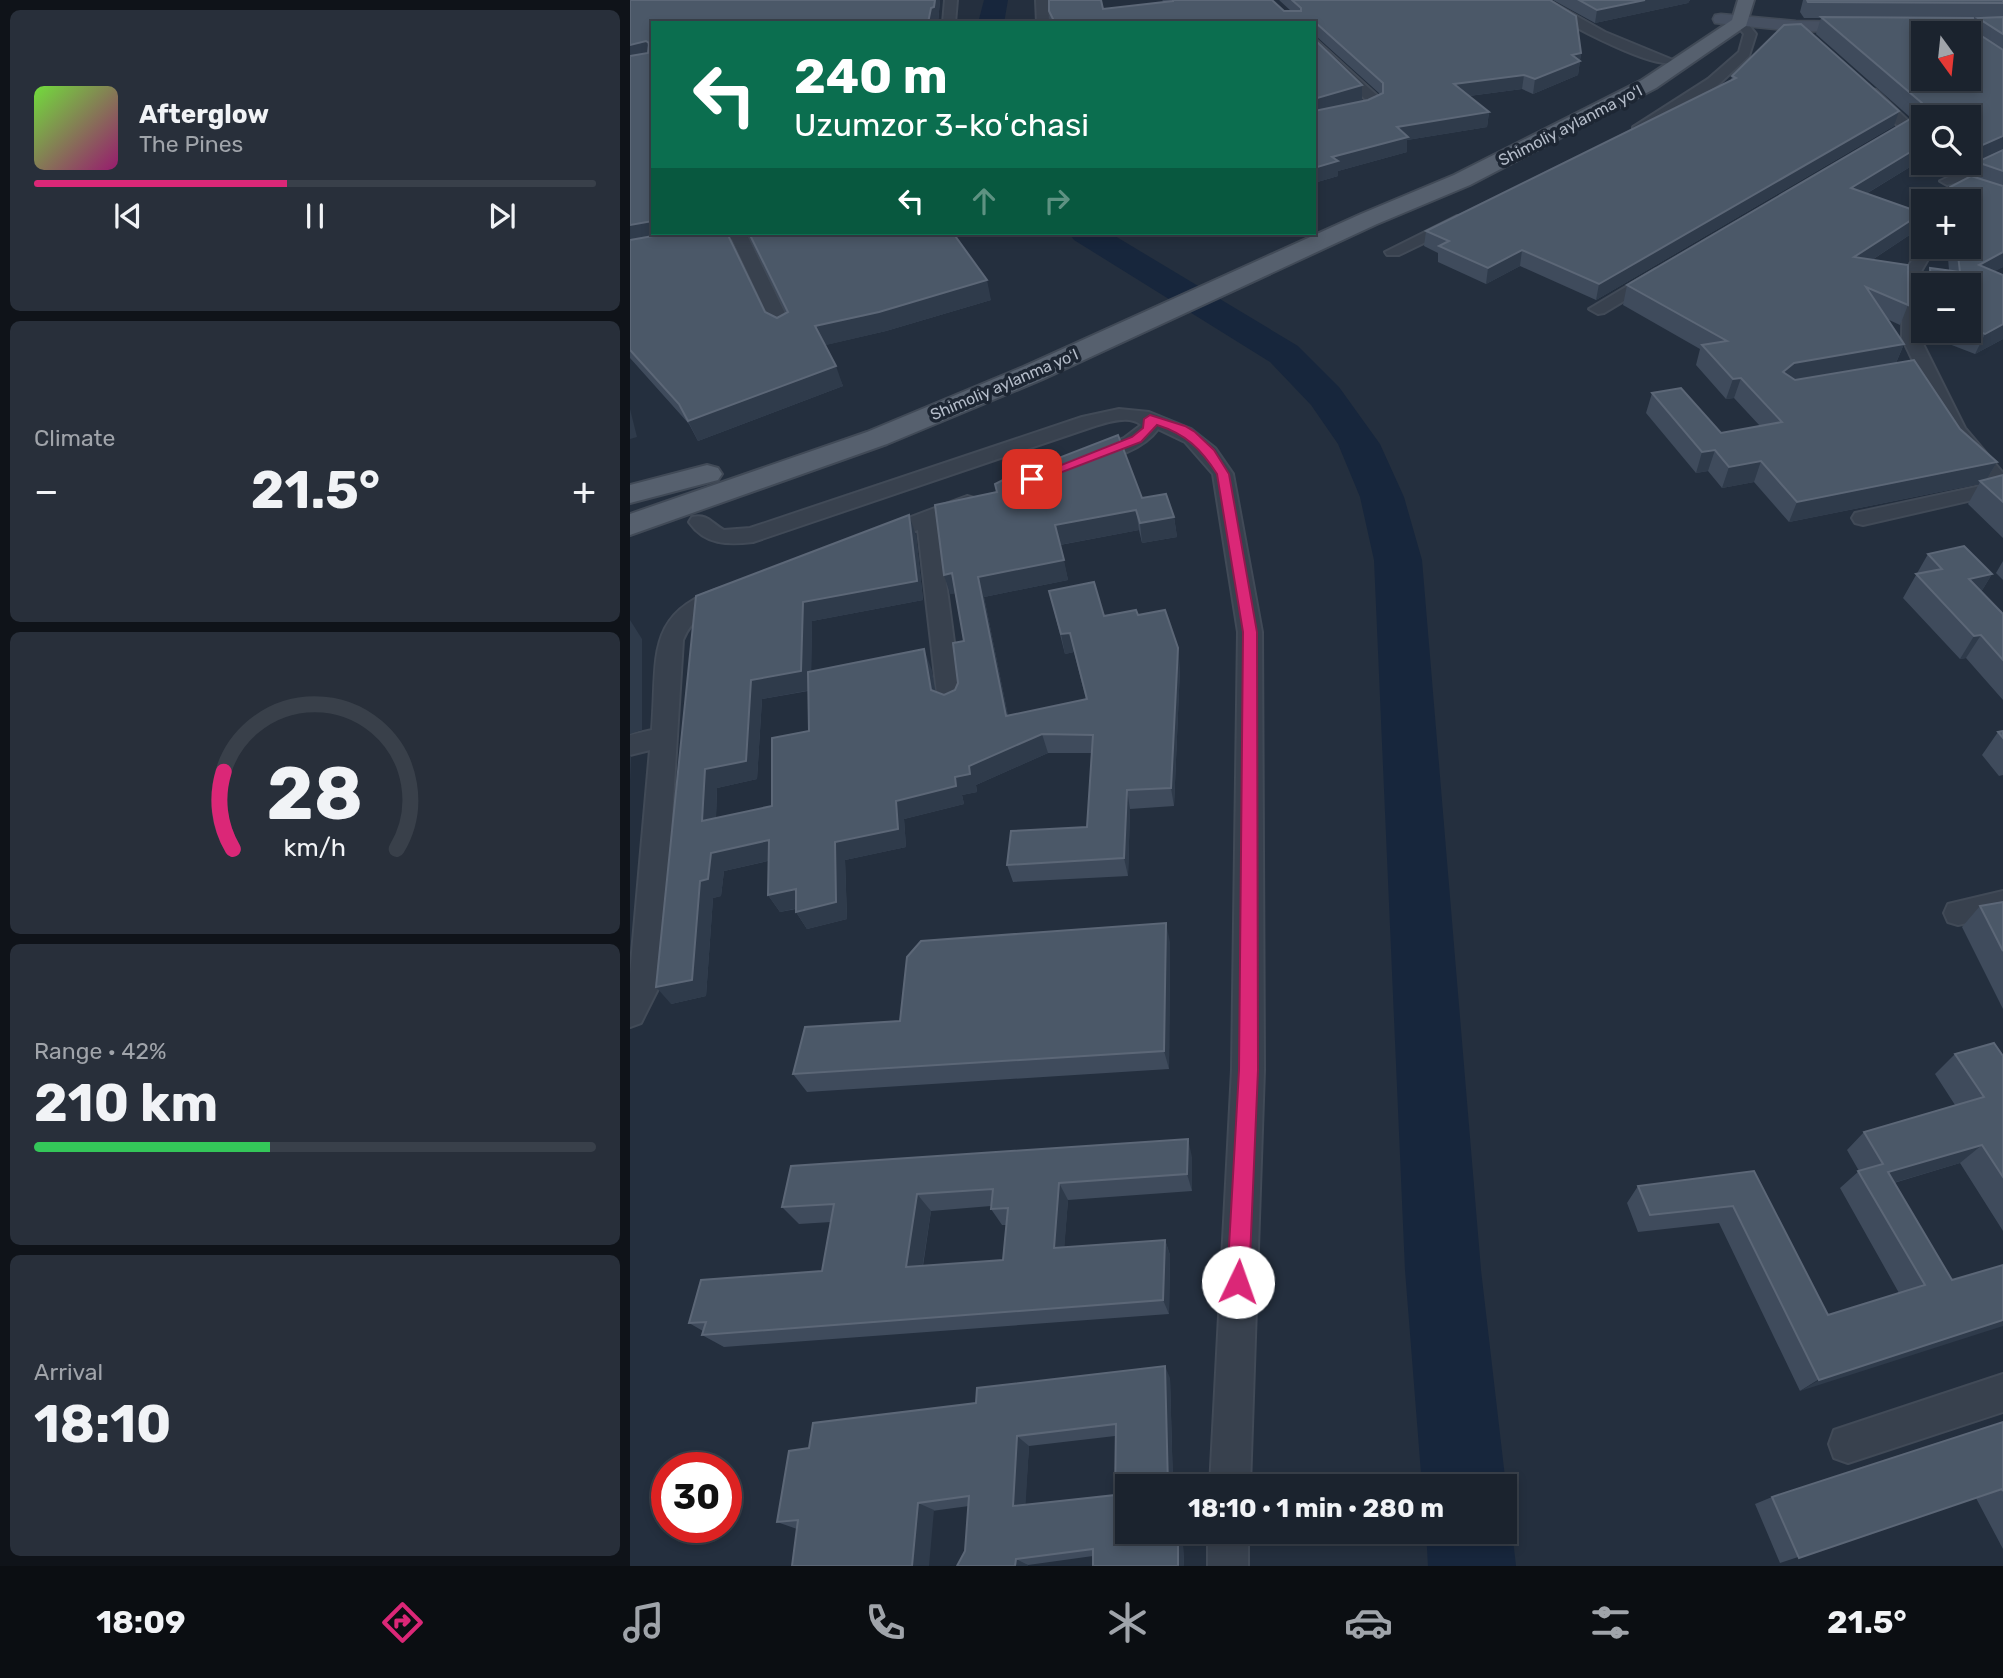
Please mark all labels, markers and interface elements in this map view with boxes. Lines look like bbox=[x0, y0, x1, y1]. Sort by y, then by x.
north arrow bbox=[1911, 21, 1981, 91]
map controls bbox=[1911, 21, 1981, 343]
text: 240 m bbox=[794, 47, 948, 105]
icon: left bbox=[679, 49, 770, 140]
street label: Shimoliy aylanma yoʻl bbox=[1495, 81, 1645, 170]
text: Afterglow bbox=[139, 99, 269, 130]
button: search bbox=[1911, 105, 1981, 175]
text: Uzumzor 3-koʻchasi bbox=[794, 106, 1089, 144]
text: The Pines bbox=[139, 130, 243, 158]
icon: left bbox=[892, 182, 930, 220]
icon: ahead bbox=[965, 182, 1003, 220]
icon: right bbox=[1038, 182, 1076, 220]
button: + bbox=[1911, 189, 1981, 259]
icon: previous bbox=[109, 197, 147, 235]
icon: pause bbox=[296, 197, 334, 235]
icon: next bbox=[483, 197, 521, 235]
button: − bbox=[1911, 273, 1981, 343]
street label: Shimoliy aylanma yoʻl bbox=[927, 345, 1081, 424]
text: Climate bbox=[34, 424, 115, 452]
pin bbox=[1002, 449, 1062, 509]
text: 21.5° bbox=[251, 459, 380, 521]
icon: arrive bbox=[1013, 460, 1051, 498]
text: − bbox=[34, 468, 59, 514]
text: + bbox=[572, 468, 596, 514]
text: 28 bbox=[267, 751, 363, 837]
text: km/h bbox=[284, 833, 346, 862]
text: Range · 42% bbox=[34, 1037, 166, 1065]
text: 210 km bbox=[34, 1072, 218, 1134]
position arrow bbox=[1201, 1245, 1275, 1319]
text: Arrival bbox=[34, 1358, 103, 1386]
text: 18:10 bbox=[34, 1393, 171, 1455]
speed limit sign: 30 bbox=[651, 1452, 742, 1543]
text: 18:10 · 1 min · 280 m bbox=[1188, 1493, 1444, 1524]
icon: directions bbox=[378, 1598, 427, 1647]
icon: music bbox=[619, 1598, 668, 1647]
icon: phone bbox=[861, 1598, 910, 1647]
icon: climate bbox=[1103, 1598, 1152, 1647]
icon: car bbox=[1344, 1598, 1393, 1647]
icon: filters bbox=[1586, 1598, 1635, 1647]
text: 18:09 bbox=[96, 1603, 185, 1641]
text: 21.5° bbox=[1827, 1603, 1907, 1641]

